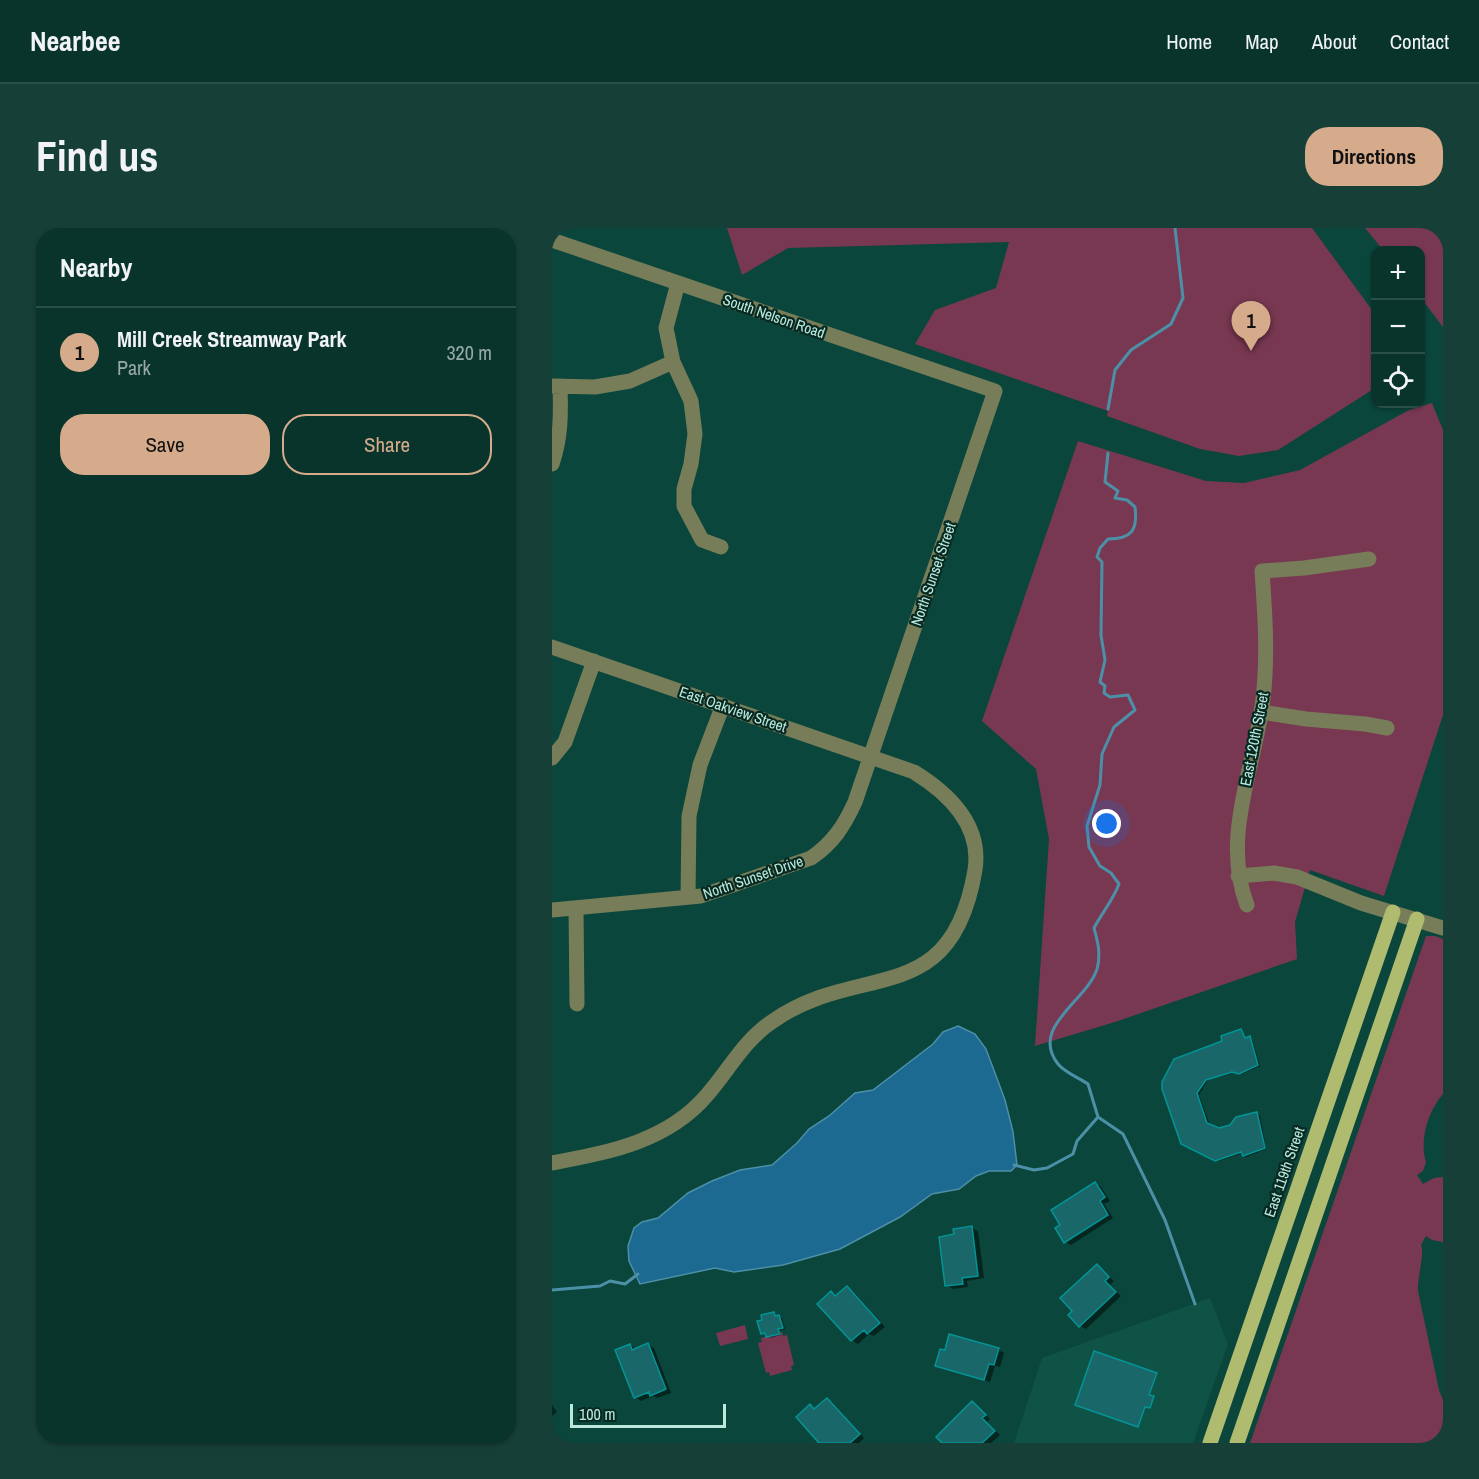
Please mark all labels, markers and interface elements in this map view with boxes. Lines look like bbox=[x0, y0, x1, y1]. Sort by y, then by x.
text: Nearbee bbox=[30, 22, 121, 60]
text: Home bbox=[1166, 27, 1212, 56]
text: Map bbox=[1245, 27, 1279, 56]
text: About bbox=[1312, 27, 1357, 56]
text: Contact bbox=[1390, 27, 1449, 56]
button: Directions bbox=[1305, 127, 1443, 186]
text: Find us bbox=[36, 128, 158, 184]
map controls bbox=[1371, 246, 1425, 408]
button: + bbox=[1371, 246, 1425, 300]
text: Nearby bbox=[60, 250, 132, 285]
street label: South Nelson Road bbox=[720, 289, 828, 343]
button: − bbox=[1371, 300, 1425, 354]
pin: 1 bbox=[1232, 302, 1270, 351]
text: Mill Creek Streamway Park bbox=[117, 324, 347, 354]
text: 1 bbox=[75, 339, 84, 366]
text: 320 m bbox=[446, 339, 492, 366]
text: Park bbox=[117, 354, 151, 381]
button: locate bbox=[1371, 354, 1425, 408]
button: Save bbox=[60, 414, 270, 475]
button: Share bbox=[282, 414, 492, 475]
street label: North Sunset Street bbox=[905, 519, 961, 628]
street label: East Oakview Street bbox=[677, 681, 790, 737]
street label: East 120th Street bbox=[1235, 690, 1273, 788]
your location bbox=[1092, 809, 1121, 838]
street label: North Sunset Drive bbox=[700, 850, 806, 904]
street label: East 119th Street bbox=[1259, 1124, 1309, 1220]
scale bar bbox=[570, 1401, 726, 1428]
text: 100 m bbox=[579, 1403, 615, 1425]

